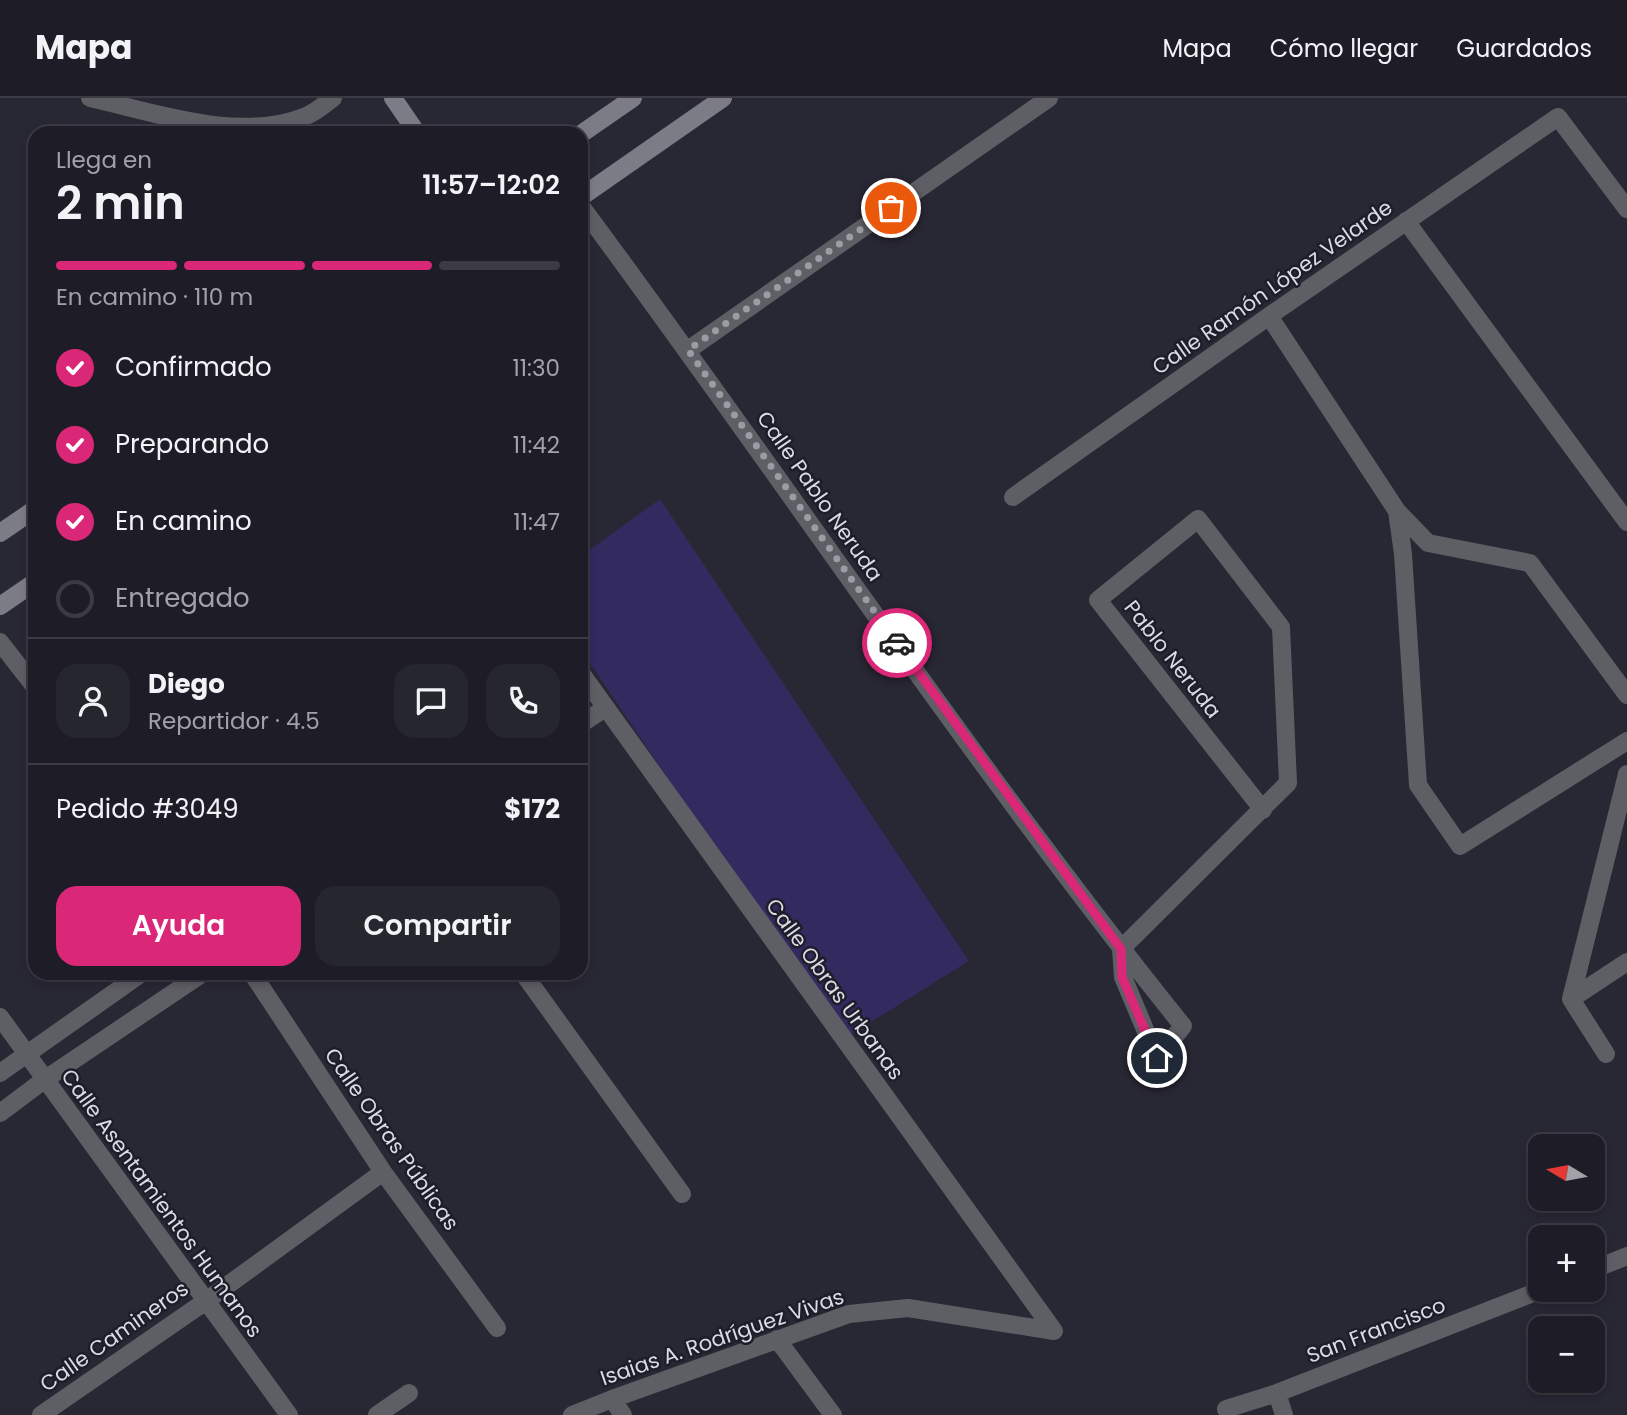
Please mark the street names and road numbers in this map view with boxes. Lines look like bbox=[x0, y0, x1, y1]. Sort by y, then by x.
street label: Calle Ramón López Velarde bbox=[1146, 193, 1398, 381]
street label: Calle Pablo Neruda bbox=[750, 405, 890, 587]
street label: Pablo Neruda bbox=[1118, 594, 1228, 724]
street label: Calle Obras Urbanas bbox=[759, 892, 911, 1086]
street label: Calle Obras Públicas bbox=[318, 1042, 466, 1236]
street label: Calle Asentamientos Humanos bbox=[55, 1063, 269, 1343]
street label: Calle Camineros bbox=[34, 1274, 194, 1398]
street label: Isaias A. Rodríguez Vivas bbox=[596, 1282, 848, 1392]
street label: San Francisco bbox=[1302, 1290, 1450, 1370]

